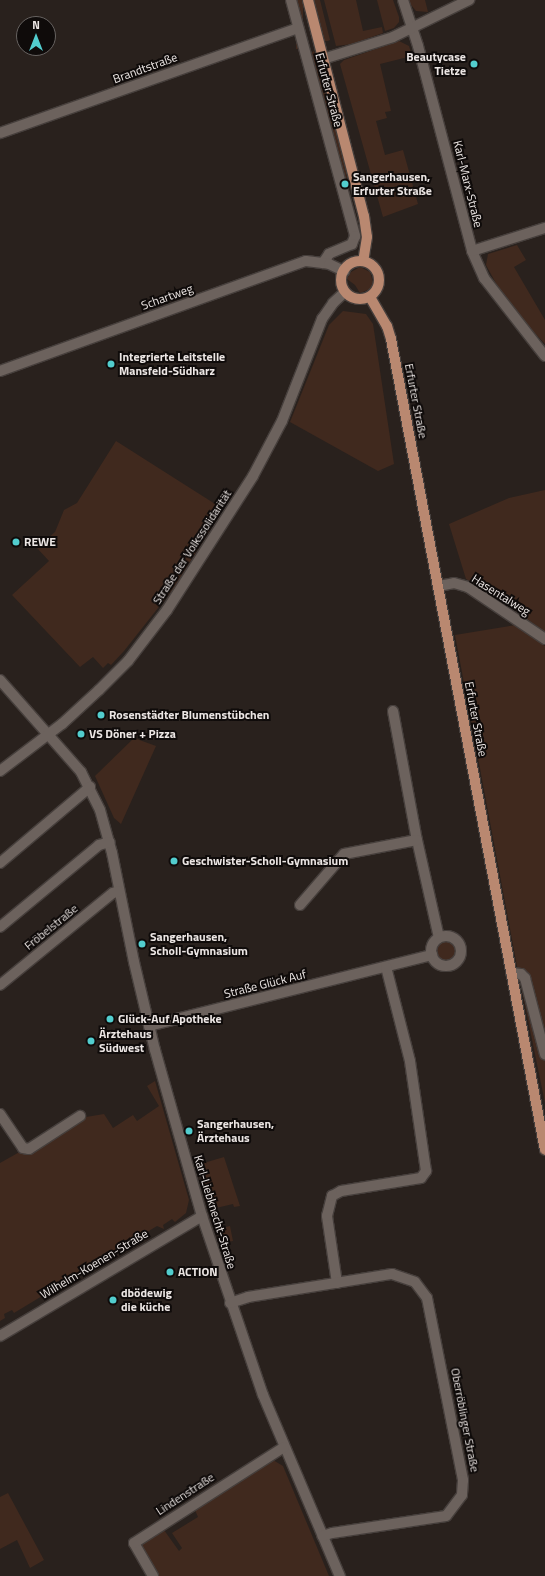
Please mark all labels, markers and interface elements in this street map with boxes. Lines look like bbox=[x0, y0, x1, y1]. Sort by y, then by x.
north arrow bbox=[16, 16, 56, 56]
text: N bbox=[32, 17, 40, 33]
street label: Brandtstraße bbox=[111, 50, 179, 86]
place label: Beautycase Tietze bbox=[406, 50, 466, 78]
street label: Erfurter Straße bbox=[312, 51, 346, 129]
marker: Beautycase Tietze bbox=[469, 59, 479, 69]
street label: Karl-Marx-Straße bbox=[450, 139, 486, 229]
place label: Sangerhausen, Erfurter Straße bbox=[353, 170, 432, 198]
marker: Sangerhausen, Erfurter Straße bbox=[340, 179, 350, 189]
street label: Schartweg bbox=[139, 281, 195, 313]
place label: Integrierte Leitstelle Mansfeld-Südharz bbox=[119, 350, 225, 378]
marker: Integrierte Leitstelle Mansfeld-Südharz bbox=[106, 359, 116, 369]
street label: Erfurter Straße bbox=[402, 362, 430, 440]
street label: Straße der Volkssolidarität bbox=[150, 487, 234, 607]
place label: REWE bbox=[24, 535, 56, 549]
marker: REWE bbox=[11, 537, 21, 547]
street label: Hasentalweg bbox=[469, 571, 533, 619]
street label: Erfurter Straße bbox=[462, 680, 490, 758]
place label: Rosenstädter Blumenstübchen bbox=[109, 708, 269, 722]
marker: Rosenstädter Blumenstübchen bbox=[96, 710, 106, 720]
place label: VS Döner + Pizza bbox=[89, 727, 176, 741]
marker: VS Döner + Pizza bbox=[76, 729, 86, 739]
place label: Geschwister-Scholl-Gymnasium bbox=[182, 854, 348, 868]
marker: Geschwister-Scholl-Gymnasium bbox=[169, 856, 179, 866]
street label: Fröbelstraße bbox=[21, 901, 81, 953]
place label: Sangerhausen, Scholl-Gymnasium bbox=[150, 930, 248, 958]
marker: Sangerhausen, Scholl-Gymnasium bbox=[137, 939, 147, 949]
street label: Straße Glück Auf bbox=[222, 967, 308, 1001]
place label: Glück-Auf Apotheke bbox=[118, 1012, 222, 1026]
marker: Glück-Auf Apotheke bbox=[105, 1014, 115, 1024]
place label: Ärztehaus Südwest bbox=[99, 1027, 152, 1055]
marker: Ärztehaus Südwest bbox=[86, 1036, 96, 1046]
place label: Sangerhausen, Ärztehaus bbox=[197, 1117, 274, 1145]
marker: Sangerhausen, Ärztehaus bbox=[184, 1126, 194, 1136]
street label: Karl-Liebknecht-Straße bbox=[191, 1153, 239, 1271]
street label: Wilhelm-Koenen-Straße bbox=[37, 1226, 151, 1302]
place label: ACTION bbox=[178, 1265, 218, 1279]
marker: ACTION bbox=[165, 1267, 175, 1277]
place label: dbödewig die küche bbox=[121, 1286, 172, 1314]
marker: dbödewig die küche bbox=[108, 1295, 118, 1305]
street label: Oberröblinger Straße bbox=[448, 1367, 482, 1473]
street label: Lindenstraße bbox=[153, 1470, 217, 1518]

